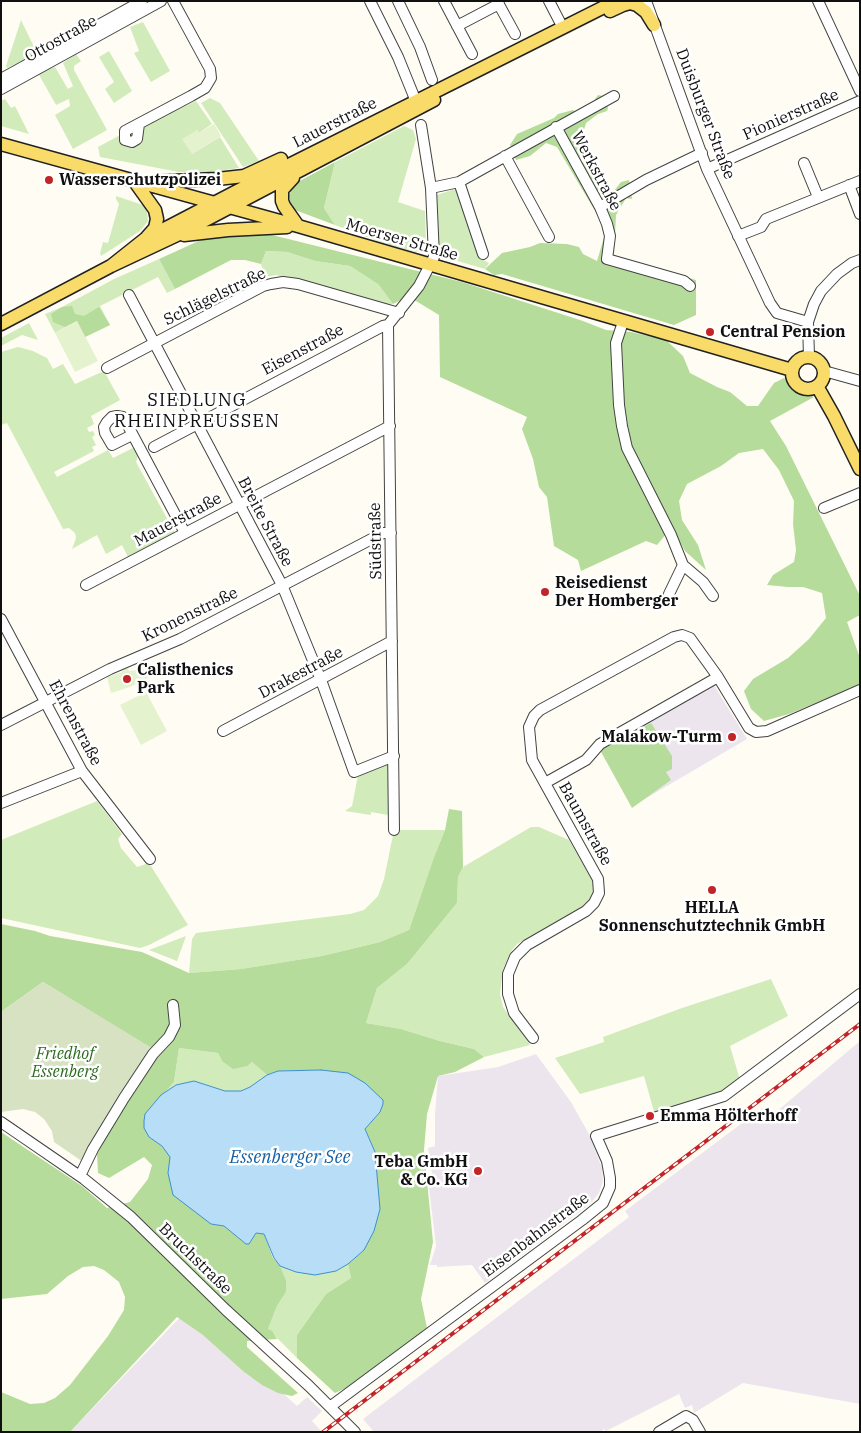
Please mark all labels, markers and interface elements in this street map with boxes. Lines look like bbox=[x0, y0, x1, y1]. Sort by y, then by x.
street label: Ottostraße bbox=[22, 11, 100, 67]
street label: Duisburger Straße bbox=[671, 46, 739, 182]
street label: Pionierstraße bbox=[740, 85, 842, 145]
street label: Lauerstraße bbox=[290, 94, 380, 152]
street label: Werkstraße bbox=[567, 128, 625, 214]
place label: Wasserschutzpolizei bbox=[59, 170, 221, 190]
marker: Wasserschutzpolizei bbox=[43, 174, 55, 186]
street label: Moerser Straße bbox=[344, 215, 460, 265]
street label: Schlägelstraße bbox=[161, 264, 269, 330]
street label: Eisenstraße bbox=[259, 320, 347, 380]
place label: Central Pension bbox=[720, 322, 846, 342]
marker: Central Pension bbox=[704, 326, 716, 338]
district label: SIEDLUNG RHEINPREUSSEN bbox=[112, 390, 282, 432]
street label: Breite Straße bbox=[233, 474, 297, 570]
street label: Mauerstraße bbox=[131, 489, 225, 551]
street label: Südstraße bbox=[366, 502, 386, 580]
place label: Reisedienst Der Homberger bbox=[555, 573, 678, 611]
street label: Kronenstraße bbox=[139, 584, 241, 646]
marker: Reisedienst Der Homberger bbox=[539, 586, 551, 598]
street label: Drakestraße bbox=[256, 643, 346, 703]
place label: Calisthenics Park bbox=[137, 660, 233, 698]
marker: Calisthenics Park bbox=[121, 673, 133, 685]
street label: Ehrenstraße bbox=[44, 677, 106, 769]
place label: Malakow-Turm bbox=[601, 727, 722, 747]
marker: Malakow-Turm bbox=[726, 731, 738, 743]
street label: Baumstraße bbox=[554, 779, 616, 869]
marker: HELLA Sonnenschutztechnik GmbH bbox=[706, 884, 718, 896]
place label: HELLA Sonnenschutztechnik GmbH bbox=[599, 898, 825, 936]
park label: Friedhof Essenberg bbox=[31, 1044, 99, 1082]
place label: Emma Hölterhoff bbox=[660, 1106, 797, 1126]
marker: Emma Hölterhoff bbox=[644, 1110, 656, 1122]
water label: Essenberger See bbox=[230, 1147, 350, 1169]
place label: Teba GmbH & Co. KG bbox=[374, 1152, 468, 1190]
marker: Teba GmbH & Co. KG bbox=[472, 1165, 484, 1177]
street label: Eisenbahnstraße bbox=[479, 1189, 593, 1281]
street label: Bruchstraße bbox=[154, 1219, 236, 1299]

